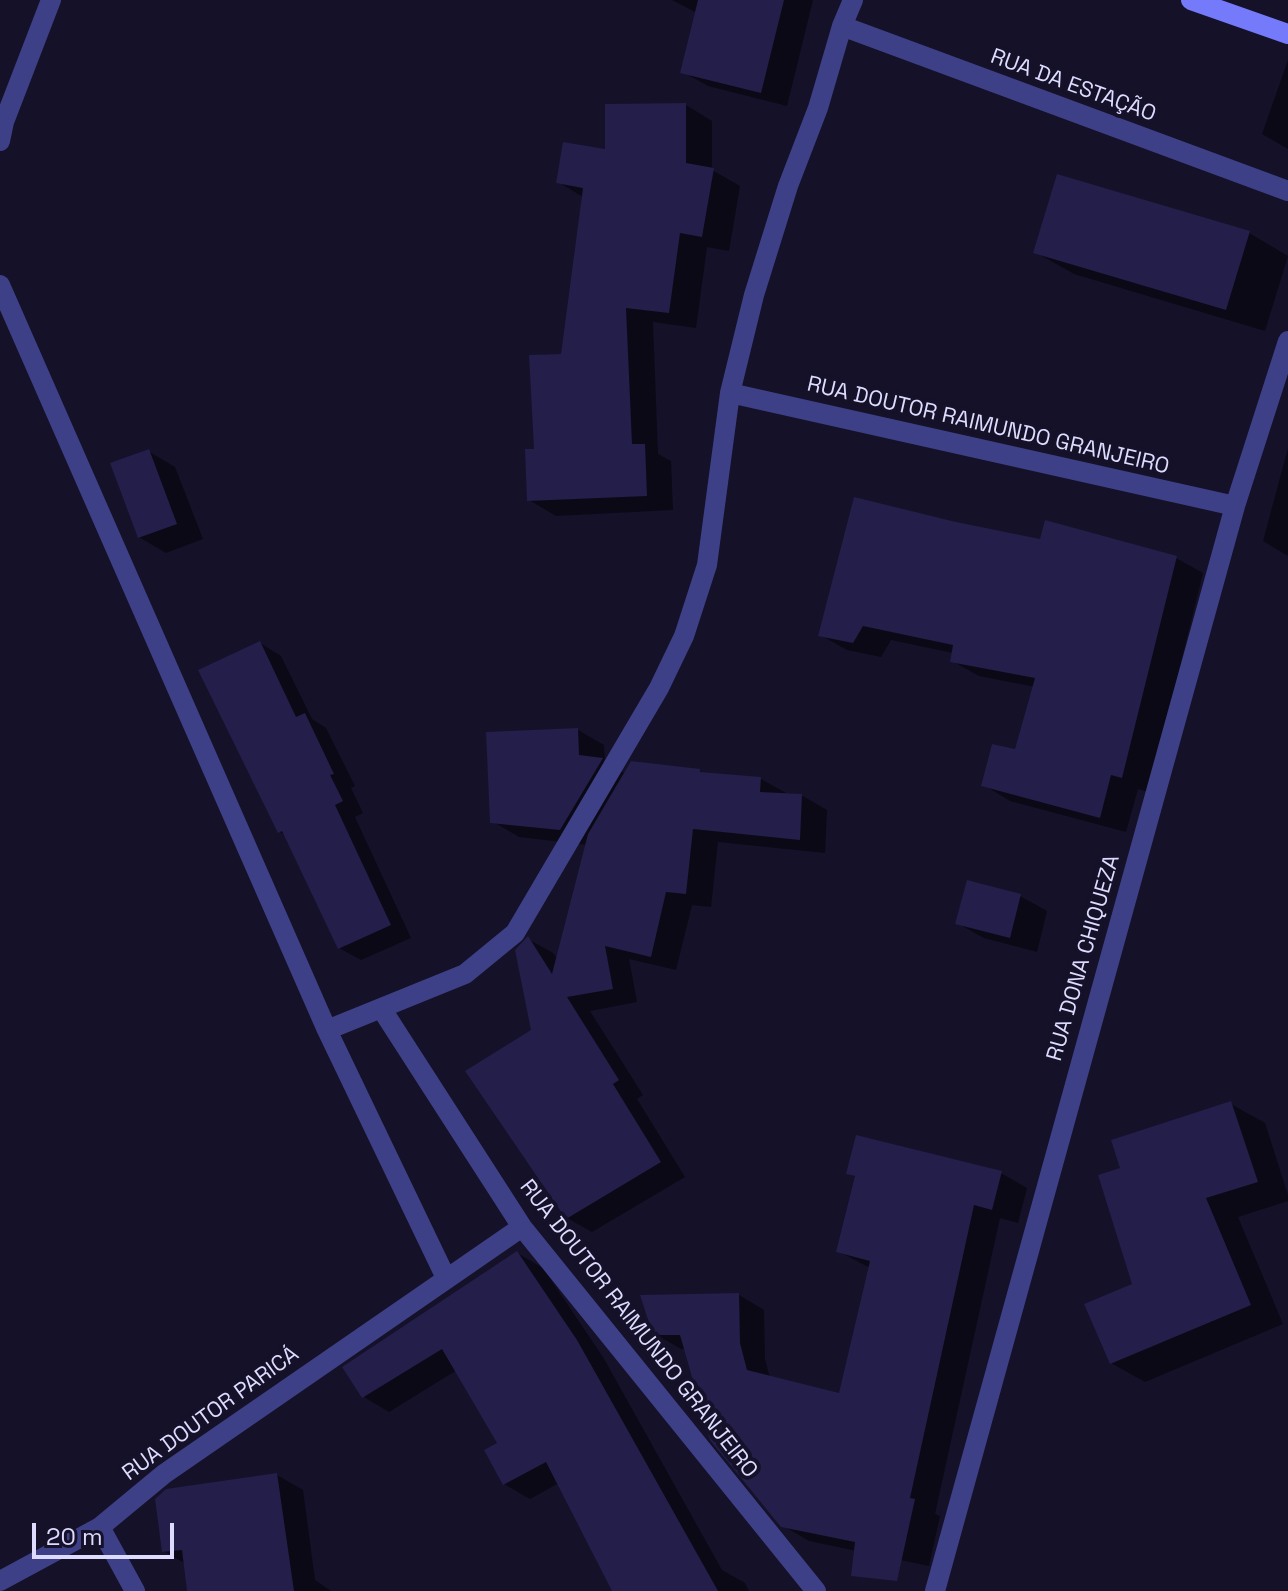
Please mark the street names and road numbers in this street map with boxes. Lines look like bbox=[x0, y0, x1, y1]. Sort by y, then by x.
street label: RUA DA ESTAÇÃO bbox=[987, 44, 1159, 128]
street label: RUA DOUTOR RAIMUNDO GRANJEIRO bbox=[804, 371, 1172, 481]
street label: RUA DONA CHIQUEZA bbox=[1042, 852, 1126, 1064]
street label: RUA DOUTOR RAIMUNDO GRANJEIRO bbox=[513, 1175, 763, 1483]
street label: RUA DOUTOR PARICÁ bbox=[118, 1341, 304, 1487]

